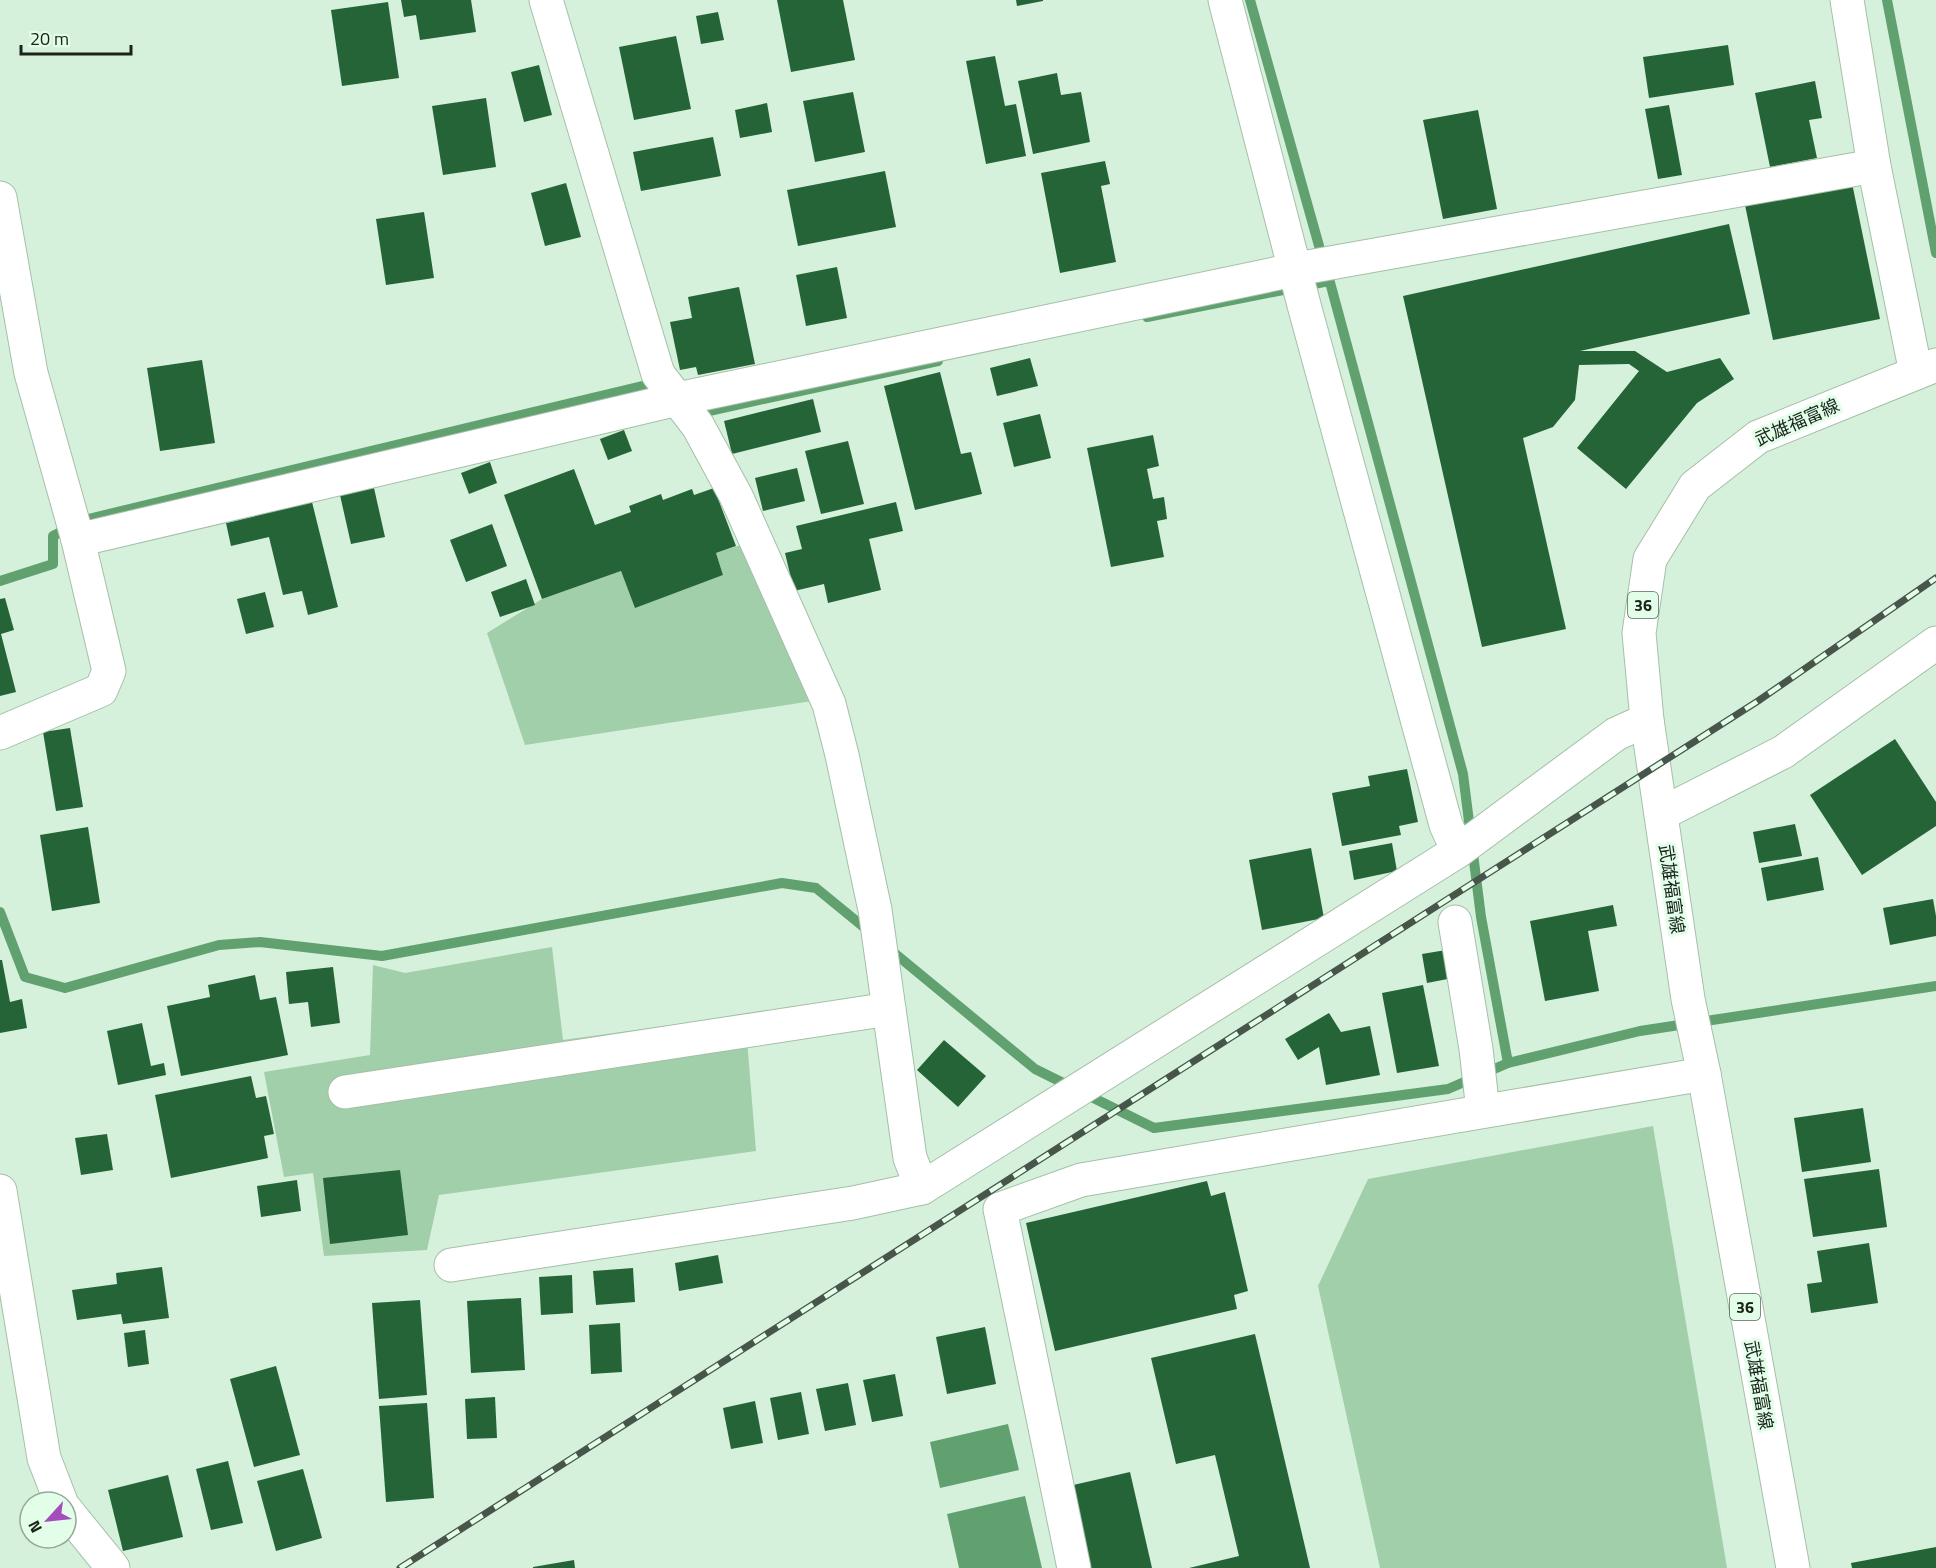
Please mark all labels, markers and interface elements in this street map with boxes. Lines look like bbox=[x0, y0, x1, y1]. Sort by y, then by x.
scale bar bbox=[21, 18, 130, 56]
text: 20 m bbox=[30, 25, 69, 52]
street label: 武雄福富線 bbox=[1750, 391, 1844, 453]
road number: 36 bbox=[1628, 592, 1658, 618]
street label: 武雄福富線 bbox=[1652, 843, 1692, 935]
road number: 36 bbox=[1730, 1294, 1760, 1320]
street label: 武雄福富線 bbox=[1738, 1338, 1780, 1432]
north arrow bbox=[18, 1490, 78, 1550]
text: N bbox=[21, 1516, 48, 1537]

